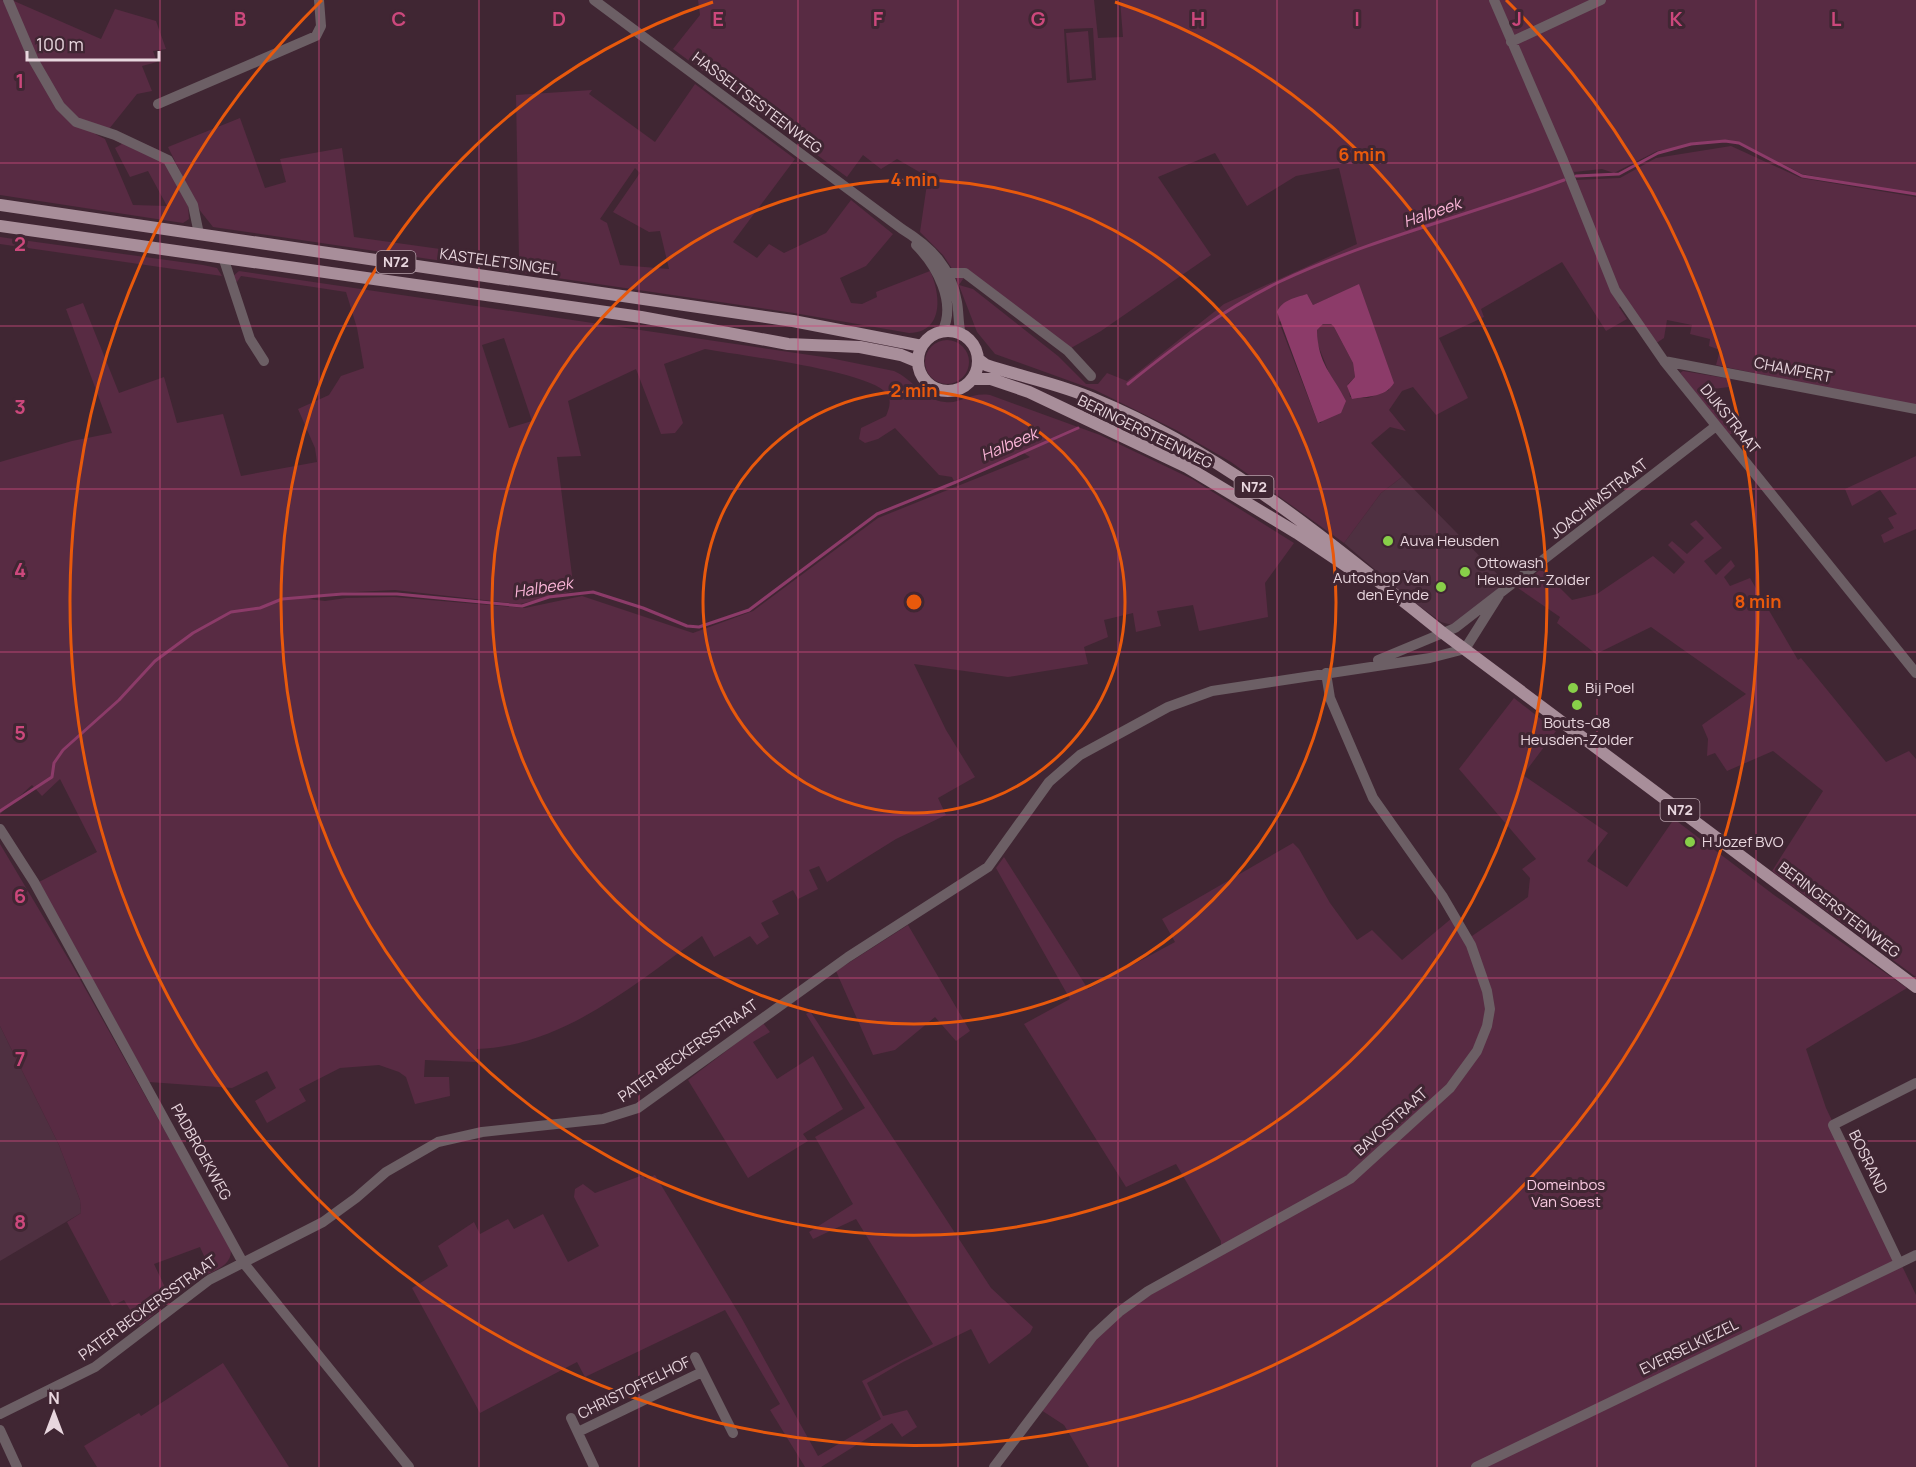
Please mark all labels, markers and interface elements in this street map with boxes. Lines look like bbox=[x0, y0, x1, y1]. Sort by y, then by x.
text: B bbox=[234, 5, 247, 32]
text: C bbox=[392, 5, 406, 32]
text: D bbox=[552, 5, 566, 32]
text: E bbox=[712, 5, 724, 32]
text: F bbox=[873, 5, 884, 32]
text: G bbox=[1031, 5, 1046, 32]
text: H bbox=[1191, 5, 1205, 32]
text: I bbox=[1354, 5, 1360, 32]
text: J bbox=[1512, 5, 1522, 32]
text: K bbox=[1670, 5, 1683, 32]
text: L bbox=[1831, 5, 1842, 32]
scale bar bbox=[27, 24, 159, 62]
text: 100 m bbox=[36, 32, 84, 56]
street label: HASSELTSESTEENWEG bbox=[688, 47, 827, 159]
text: 1 bbox=[16, 67, 24, 94]
text: 6 min bbox=[1338, 142, 1386, 166]
text: 4 min bbox=[890, 167, 938, 191]
water label: Halbeek bbox=[1400, 191, 1466, 232]
text: 2 bbox=[14, 230, 26, 257]
street label: KASTELETSINGEL bbox=[438, 243, 560, 280]
road number: N72 bbox=[376, 251, 416, 273]
street label: CHAMPERT bbox=[1752, 352, 1834, 387]
text: 2 min bbox=[891, 378, 937, 402]
street label: DIJKSTRAAT bbox=[1696, 379, 1765, 458]
street label: BERINGERSTEENWEG bbox=[1074, 390, 1217, 474]
text: 3 bbox=[14, 393, 26, 420]
water label: Halbeek bbox=[977, 421, 1043, 466]
street label: JOACHIMSTRAAT bbox=[1545, 454, 1652, 544]
road number: N72 bbox=[1234, 476, 1274, 498]
place label: Auva Heusden bbox=[1400, 530, 1499, 551]
marker: Auva Heusden bbox=[1381, 534, 1395, 548]
place label: Ottowash Heusden-Zolder bbox=[1477, 552, 1591, 590]
text: 4 bbox=[14, 556, 26, 583]
marker: Ottowash Heusden-Zolder bbox=[1458, 565, 1472, 579]
place label: Autoshop Van den Eynde bbox=[1333, 567, 1429, 605]
water label: Halbeek bbox=[512, 571, 576, 603]
marker: Autoshop Van den Eynde bbox=[1434, 580, 1448, 594]
text: 8 min bbox=[1734, 589, 1782, 613]
centre of rings bbox=[904, 592, 924, 612]
place label: Bij Poel bbox=[1585, 677, 1635, 698]
marker: Bij Poel bbox=[1566, 681, 1580, 695]
marker: Bouts-Q8 Heusden-Zolder bbox=[1570, 698, 1584, 712]
place label: Bouts-Q8 Heusden-Zolder bbox=[1520, 712, 1634, 750]
text: 5 bbox=[14, 719, 26, 746]
road number: N72 bbox=[1660, 799, 1700, 821]
place label: H Jozef BVO bbox=[1702, 831, 1784, 852]
marker: H Jozef BVO bbox=[1683, 835, 1697, 849]
street label: BERINGERSTEENWEG bbox=[1774, 857, 1905, 963]
text: 6 bbox=[14, 882, 26, 909]
street label: PATER BECKERSSTRAAT bbox=[613, 994, 762, 1107]
text: 7 bbox=[15, 1045, 25, 1072]
street label: BAVOSTRAAT bbox=[1349, 1083, 1432, 1160]
street label: PADBROEKWEG bbox=[166, 1100, 237, 1204]
street label: BOSRAND bbox=[1844, 1126, 1893, 1197]
park label: Domeinbos Van Soest bbox=[1527, 1174, 1605, 1212]
text: 8 bbox=[14, 1208, 26, 1235]
street label: PATER BECKERSSTRAAT bbox=[74, 1250, 221, 1365]
street label: EVERSELKIEZEL bbox=[1636, 1313, 1742, 1380]
street label: CHRISTOFFELHOF bbox=[574, 1351, 694, 1424]
north arrow bbox=[24, 1383, 84, 1443]
text: N bbox=[48, 1387, 60, 1409]

